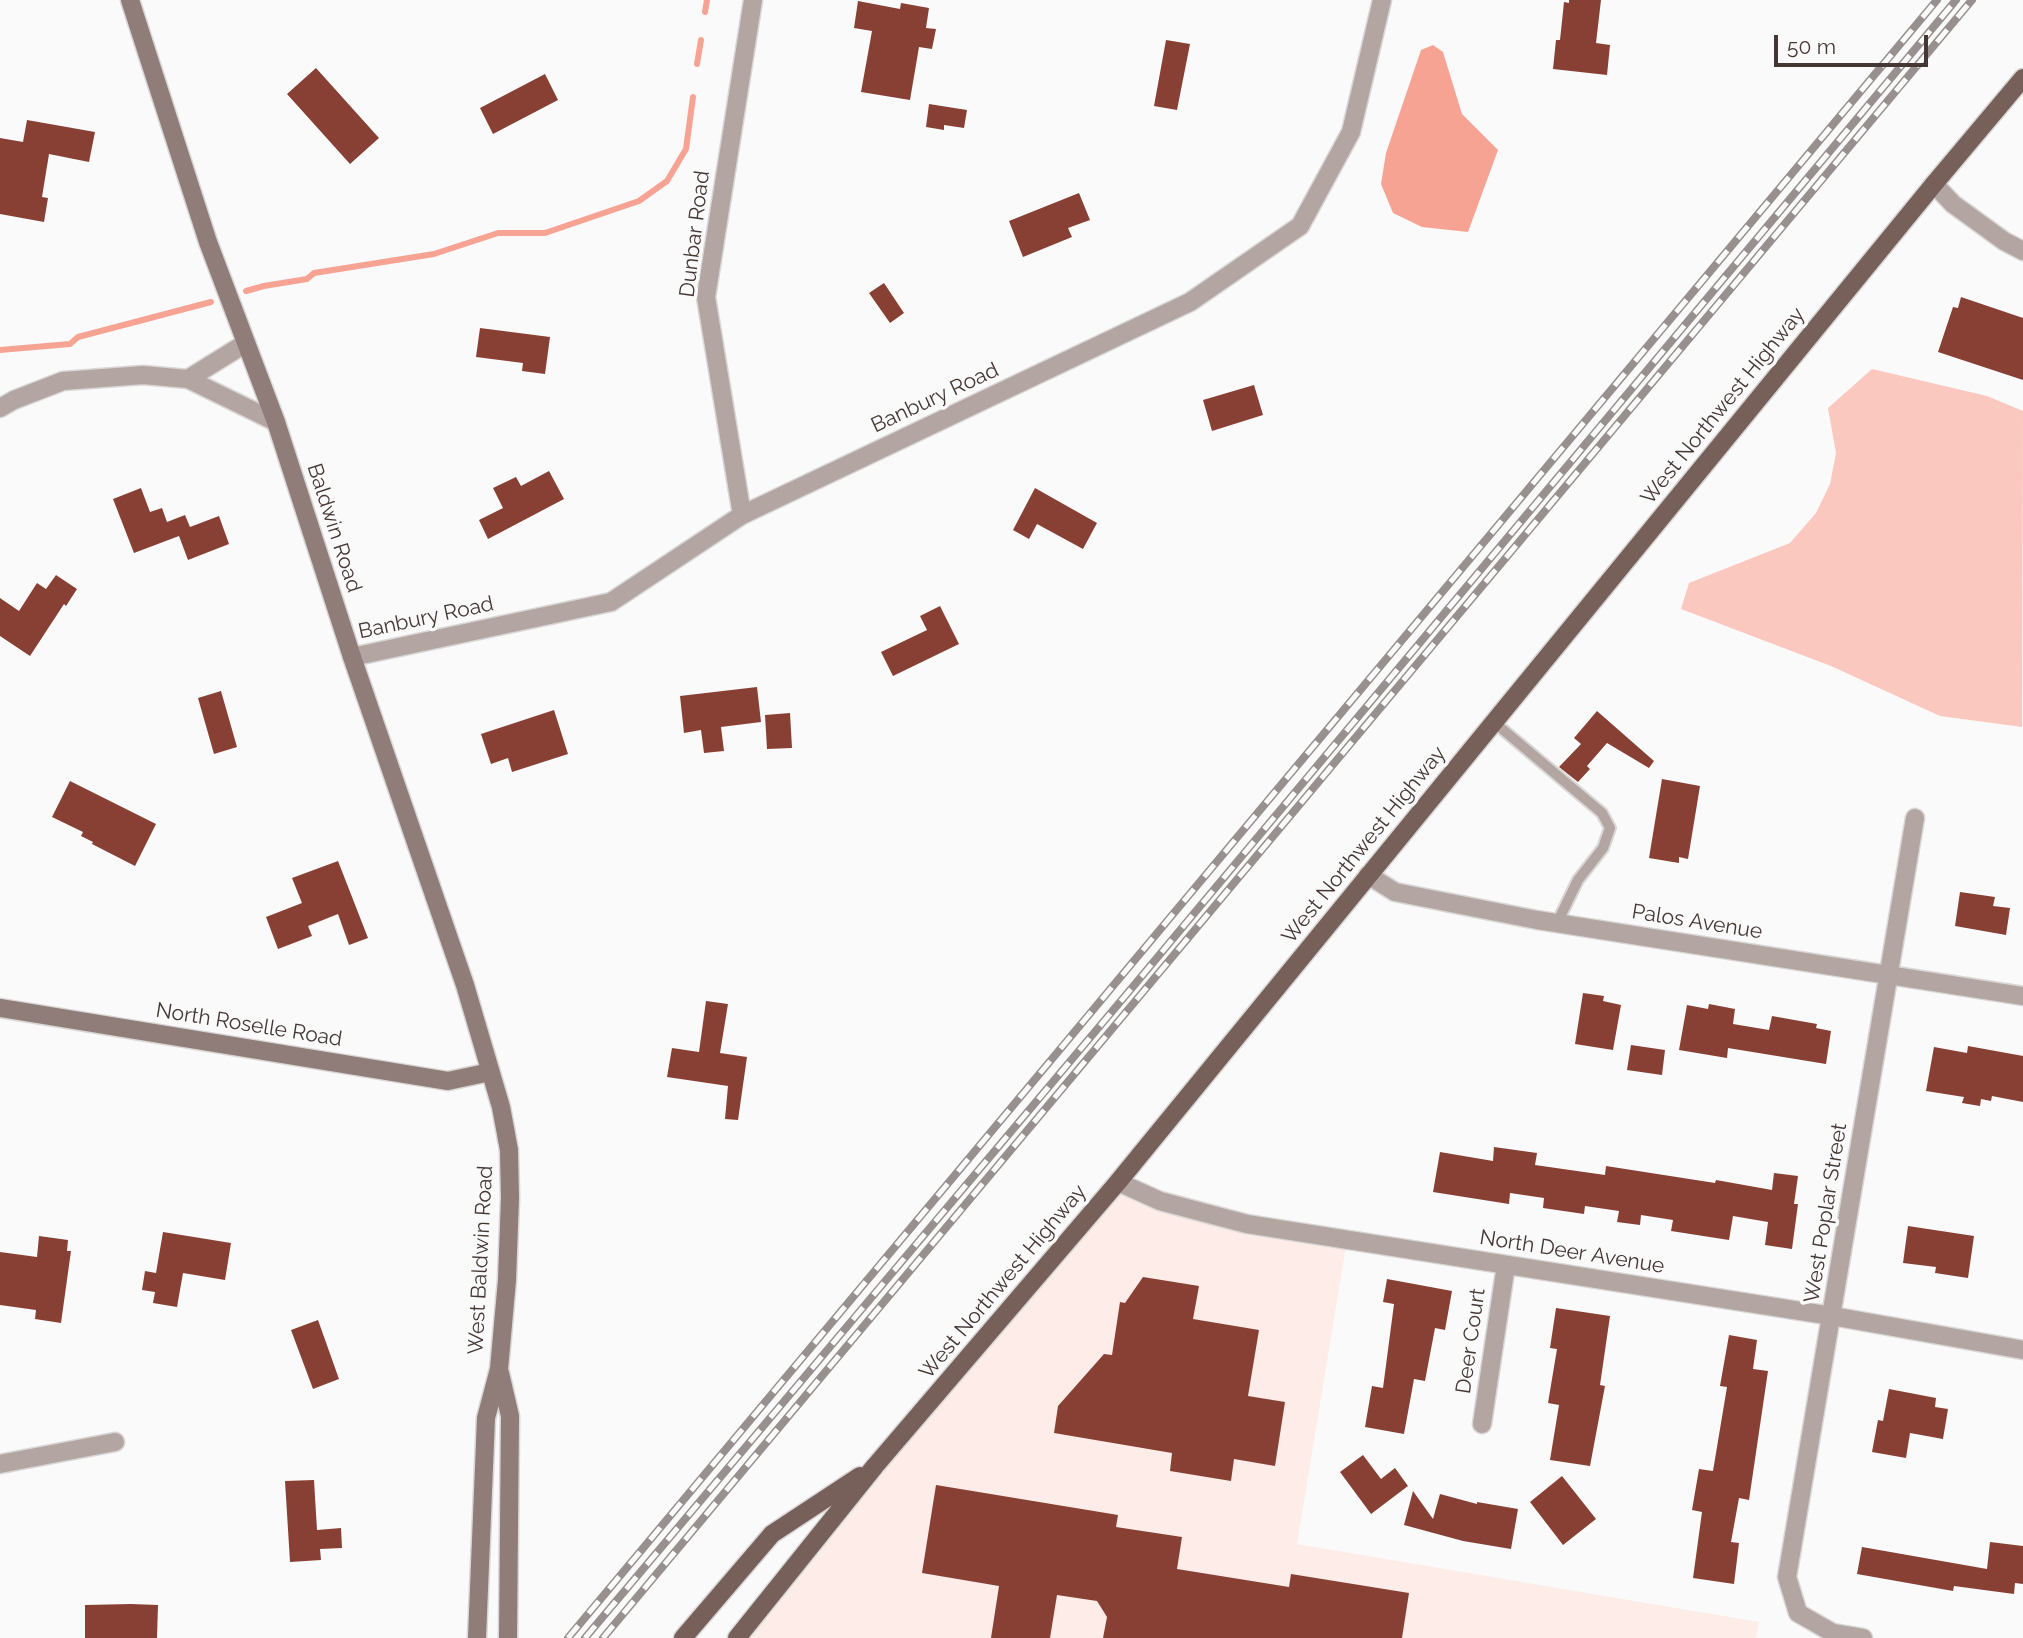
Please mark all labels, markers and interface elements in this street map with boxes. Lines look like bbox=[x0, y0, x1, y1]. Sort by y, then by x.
scale bar bbox=[1778, 21, 1932, 65]
text: 50 m bbox=[1787, 34, 1836, 59]
street label: Dunbar Road bbox=[675, 169, 715, 299]
street label: West Northwest Highway bbox=[1636, 302, 1810, 510]
street label: Banbury Road bbox=[867, 358, 1003, 438]
street label: Baldwin Road bbox=[301, 460, 367, 596]
street label: Banbury Road bbox=[356, 591, 496, 645]
street label: West Northwest Highway bbox=[1277, 741, 1451, 949]
street label: Palos Avenue bbox=[1630, 899, 1764, 945]
street label: North Roselle Road bbox=[154, 998, 344, 1052]
street label: West Poplar Street bbox=[1799, 1121, 1853, 1305]
street label: West Baldwin Road bbox=[463, 1165, 499, 1355]
street label: West Northwest Highway bbox=[914, 1180, 1092, 1384]
street label: North Deer Avenue bbox=[1478, 1225, 1666, 1279]
street label: Deer Court bbox=[1451, 1287, 1491, 1395]

